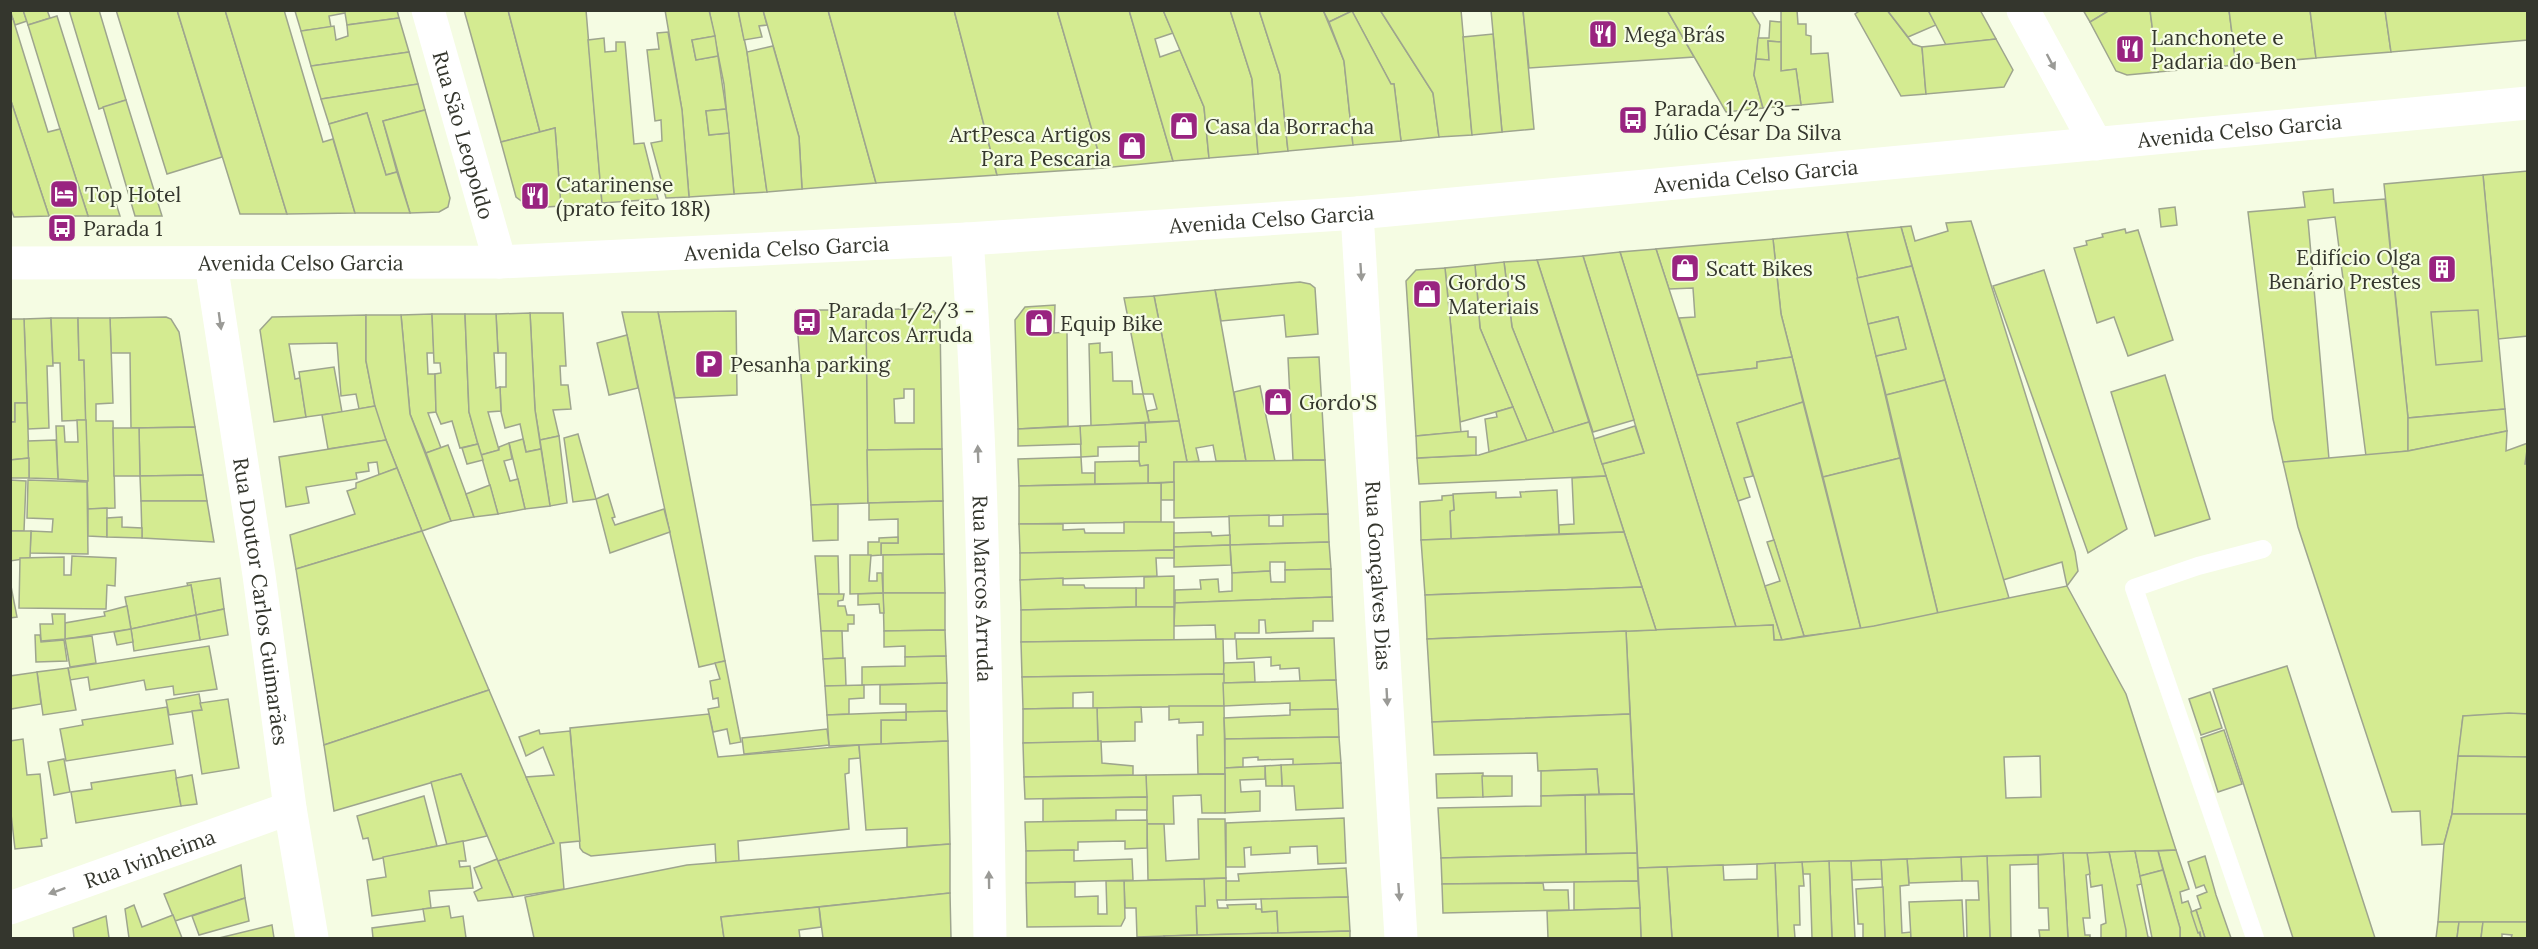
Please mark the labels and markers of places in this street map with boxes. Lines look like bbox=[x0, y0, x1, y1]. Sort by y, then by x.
restaurant icon: Mega Brás bbox=[1587, 18, 1619, 50]
place label: Mega Brás bbox=[1624, 21, 1725, 48]
place label: Lanchonete e Padaria do Ben bbox=[2151, 24, 2297, 75]
restaurant icon: Lanchonete e Padaria do Ben bbox=[2114, 33, 2146, 65]
place label: Parada 1/2/3 - Júlio César Da Silva bbox=[1653, 95, 1842, 146]
bus stop icon: Parada 1/2/3 - Júlio César Da Silva bbox=[1617, 104, 1649, 136]
shop icon: Casa da Borracha bbox=[1168, 110, 1200, 142]
place label: Casa da Borracha bbox=[1205, 113, 1374, 140]
place label: ArtPesca Artigos Para Pescaria bbox=[948, 121, 1111, 172]
shop icon: ArtPesca Artigos Para Pescaria bbox=[1116, 130, 1148, 162]
place label: Catarinense (prato feito 18R) bbox=[556, 171, 710, 222]
hotel icon: Top Hotel bbox=[48, 178, 80, 210]
restaurant icon: Catarinense (prato feito 18R) bbox=[519, 180, 551, 212]
place label: Top Hotel bbox=[85, 181, 181, 208]
bus stop icon: Parada 1 bbox=[46, 212, 78, 244]
place label: Parada 1 bbox=[83, 215, 163, 242]
place label: Edifício Olga Benário Prestes bbox=[2268, 244, 2421, 295]
shop icon: Scatt Bikes bbox=[1669, 252, 1701, 284]
building icon: Edifício Olga Benário Prestes bbox=[2426, 253, 2458, 285]
place label: Scatt Bikes bbox=[1706, 255, 1813, 282]
place label: Gordo'S Materiais bbox=[1448, 269, 1539, 320]
shop icon: Gordo'S Materiais bbox=[1411, 278, 1443, 310]
place label: Parada 1/2/3 - Marcos Arruda bbox=[828, 297, 975, 348]
bus stop icon: Parada 1/2/3 - Marcos Arruda bbox=[791, 306, 823, 338]
shop icon: Equip Bike bbox=[1023, 307, 1055, 339]
place label: Equip Bike bbox=[1060, 310, 1163, 337]
parking icon: Pesanha parking bbox=[693, 348, 725, 380]
place label: Pesanha parking bbox=[730, 351, 890, 378]
shop icon: Gordo'S bbox=[1262, 386, 1294, 418]
place label: Gordo'S bbox=[1299, 389, 1377, 416]

